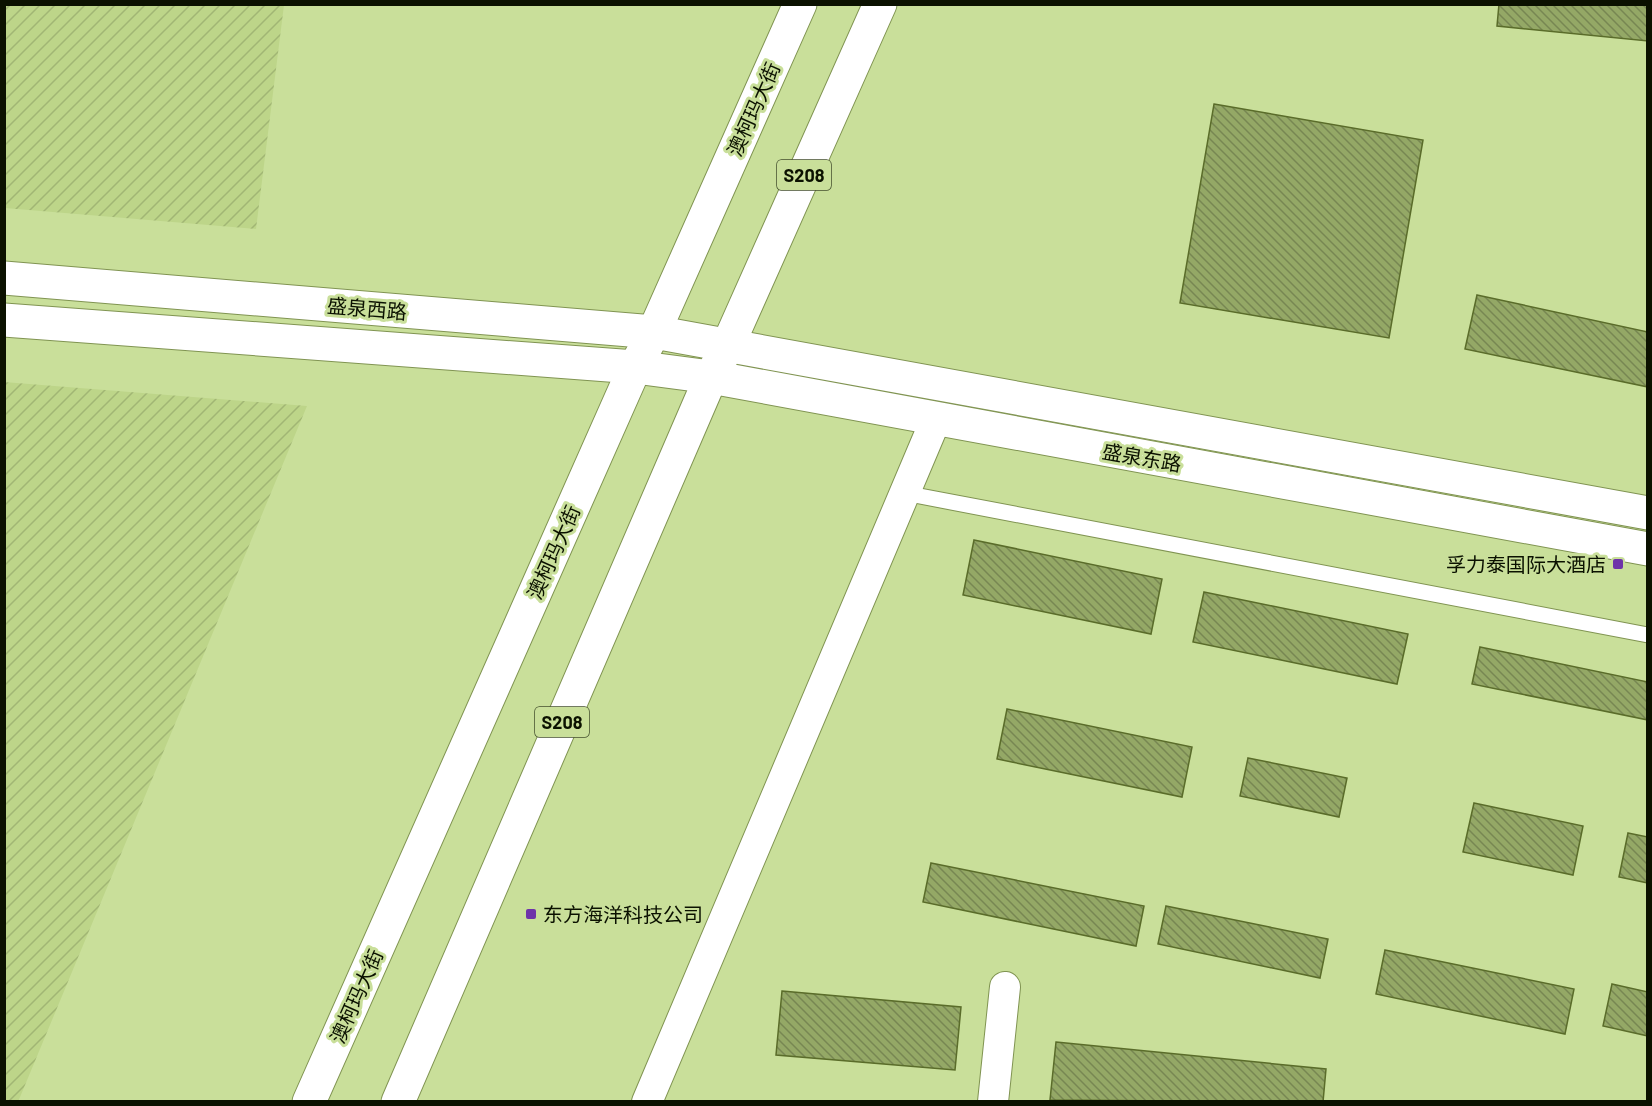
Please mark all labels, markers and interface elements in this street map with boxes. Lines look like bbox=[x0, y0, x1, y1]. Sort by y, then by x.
street label: 澳柯玛大街 bbox=[722, 58, 784, 160]
road number: S208 bbox=[777, 160, 831, 190]
street label: 盛泉西路 bbox=[326, 293, 408, 323]
street label: 盛泉东路 bbox=[1101, 438, 1183, 476]
street label: 澳柯玛大街 bbox=[522, 501, 584, 603]
place label: 孚力泰国际大酒店 bbox=[1446, 552, 1606, 576]
marker: 孚力泰国际大酒店 bbox=[1611, 557, 1625, 571]
road number: S208 bbox=[535, 707, 589, 737]
place label: 东方海洋科技公司 bbox=[543, 902, 703, 926]
marker: 东方海洋科技公司 bbox=[524, 907, 538, 921]
street label: 澳柯玛大街 bbox=[325, 945, 387, 1047]

